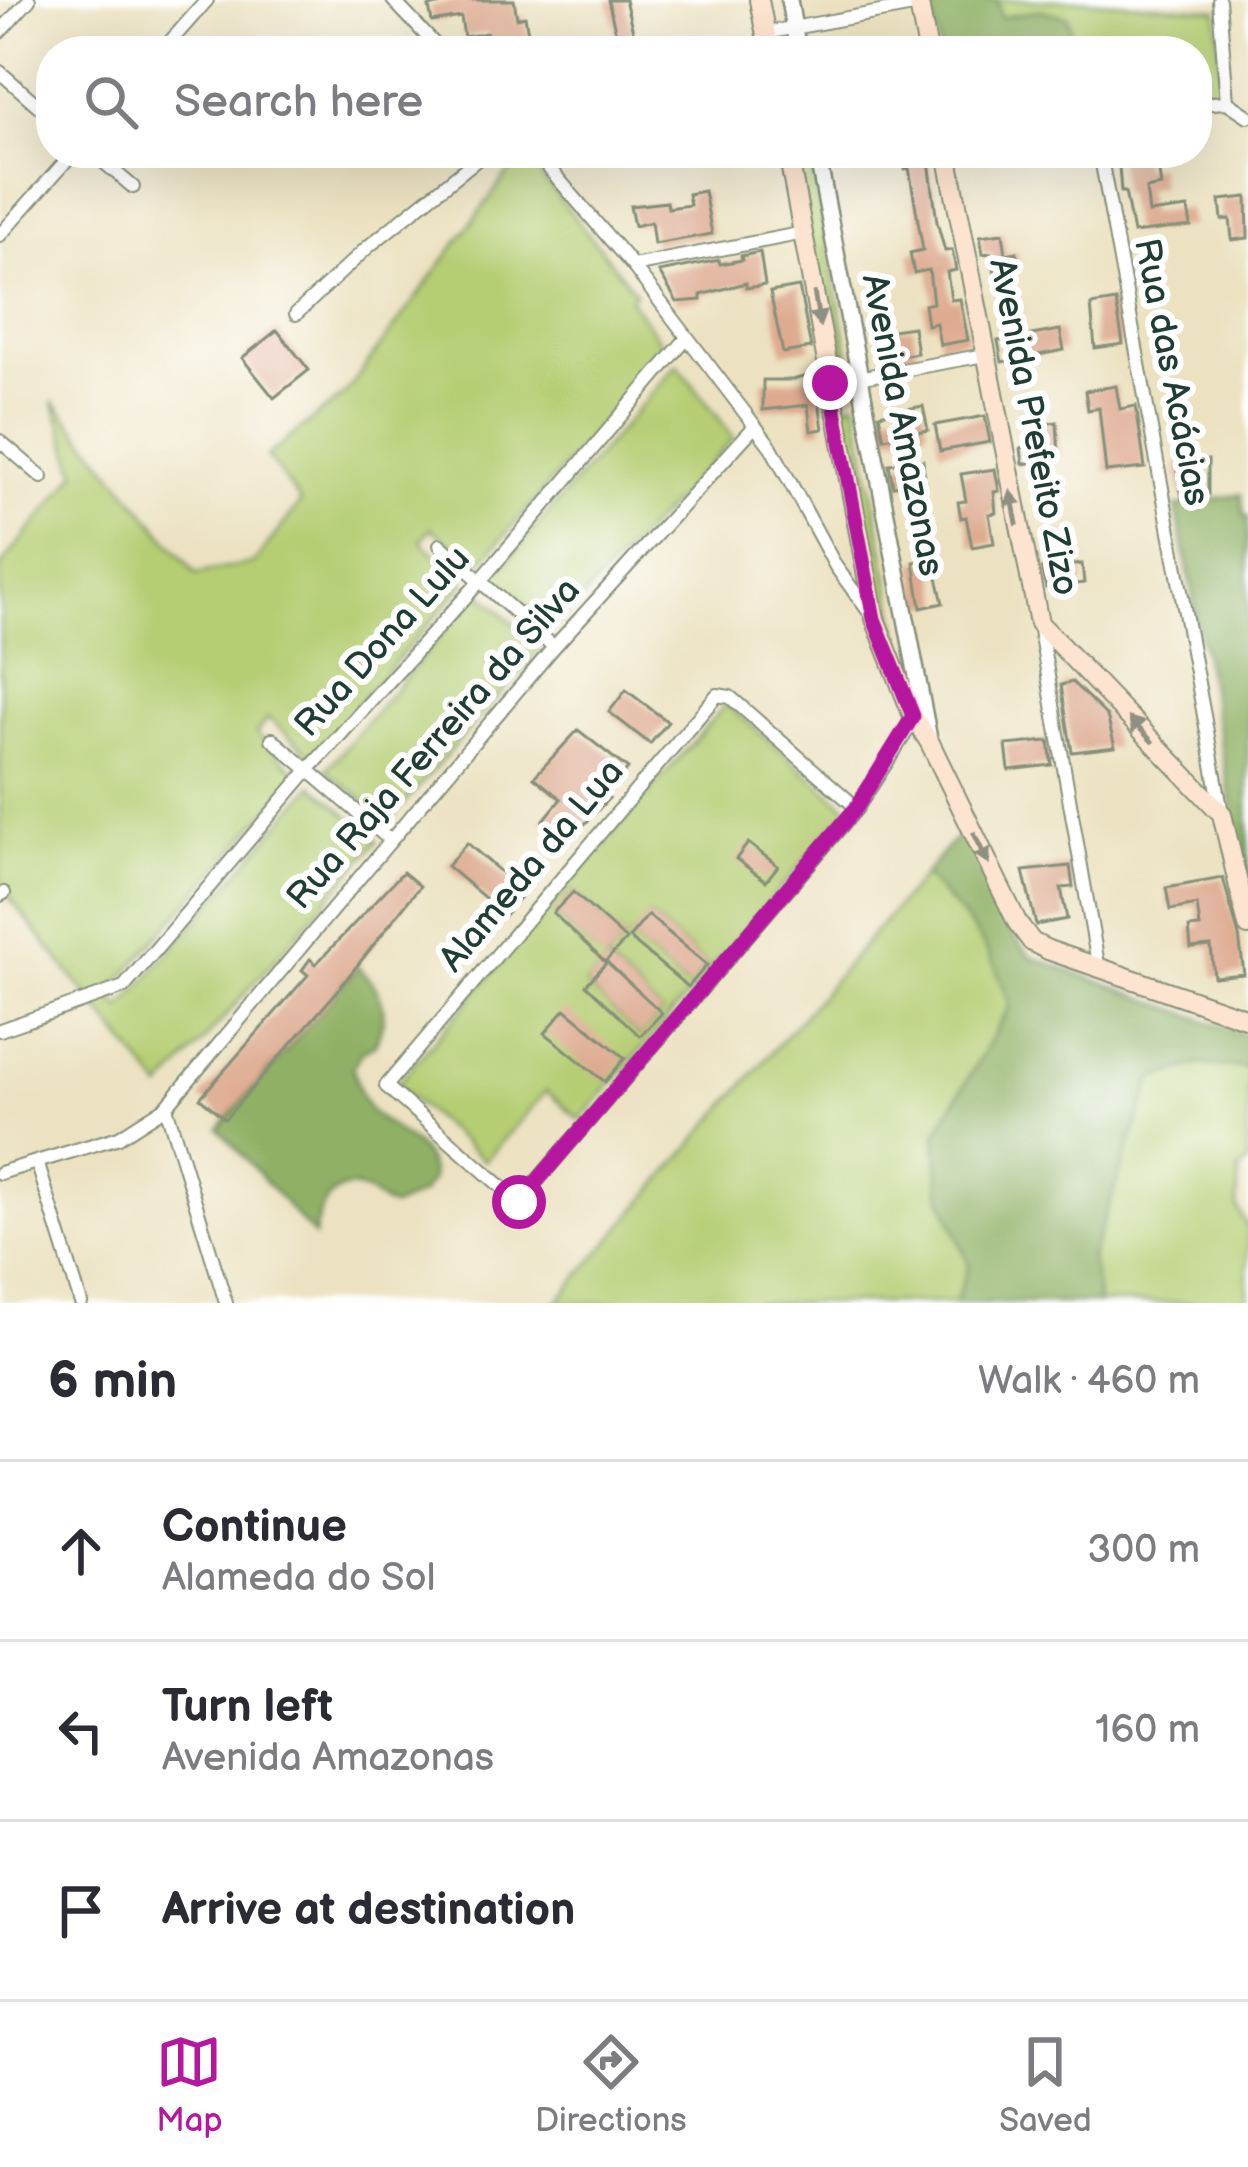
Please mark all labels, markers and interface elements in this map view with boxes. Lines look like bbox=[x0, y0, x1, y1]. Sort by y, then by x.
search box bbox=[36, 36, 1212, 168]
icon: search bbox=[78, 69, 144, 135]
text: Search here bbox=[174, 75, 423, 130]
street label: Rua das Acácias bbox=[1124, 235, 1218, 509]
street label: Avenida Prefeito Zizo bbox=[979, 255, 1087, 599]
street label: Avenida Amazonas bbox=[852, 270, 952, 580]
one-way arrow bbox=[808, 291, 826, 329]
route end bbox=[803, 356, 857, 410]
one-way arrow bbox=[1004, 489, 1023, 527]
street label: Rua Dona Lulu bbox=[286, 538, 480, 746]
street label: Rua Raja Ferreira da Silva bbox=[278, 570, 590, 918]
one-way arrow bbox=[1128, 716, 1156, 745]
street label: Alameda da Lua bbox=[431, 751, 633, 981]
one-way arrow bbox=[971, 831, 991, 866]
route start bbox=[492, 1175, 546, 1229]
text: 6 min bbox=[48, 1351, 177, 1412]
text: Walk · 460 m bbox=[978, 1358, 1200, 1405]
text: Continue bbox=[162, 1500, 347, 1555]
icon: ahead bbox=[48, 1518, 114, 1584]
text: 300 m bbox=[1087, 1527, 1200, 1574]
text: Alameda do Sol bbox=[162, 1555, 435, 1602]
text: Turn left bbox=[162, 1680, 333, 1735]
icon: left bbox=[48, 1698, 114, 1764]
text: 160 m bbox=[1095, 1707, 1200, 1754]
text: Avenida Amazonas bbox=[162, 1735, 494, 1782]
icon: arrive bbox=[48, 1878, 114, 1944]
text: Arrive at destination bbox=[162, 1883, 575, 1938]
tab: Map bbox=[156, 2029, 223, 2141]
tab: Directions bbox=[535, 2029, 687, 2141]
tab: Saved bbox=[999, 2029, 1092, 2141]

